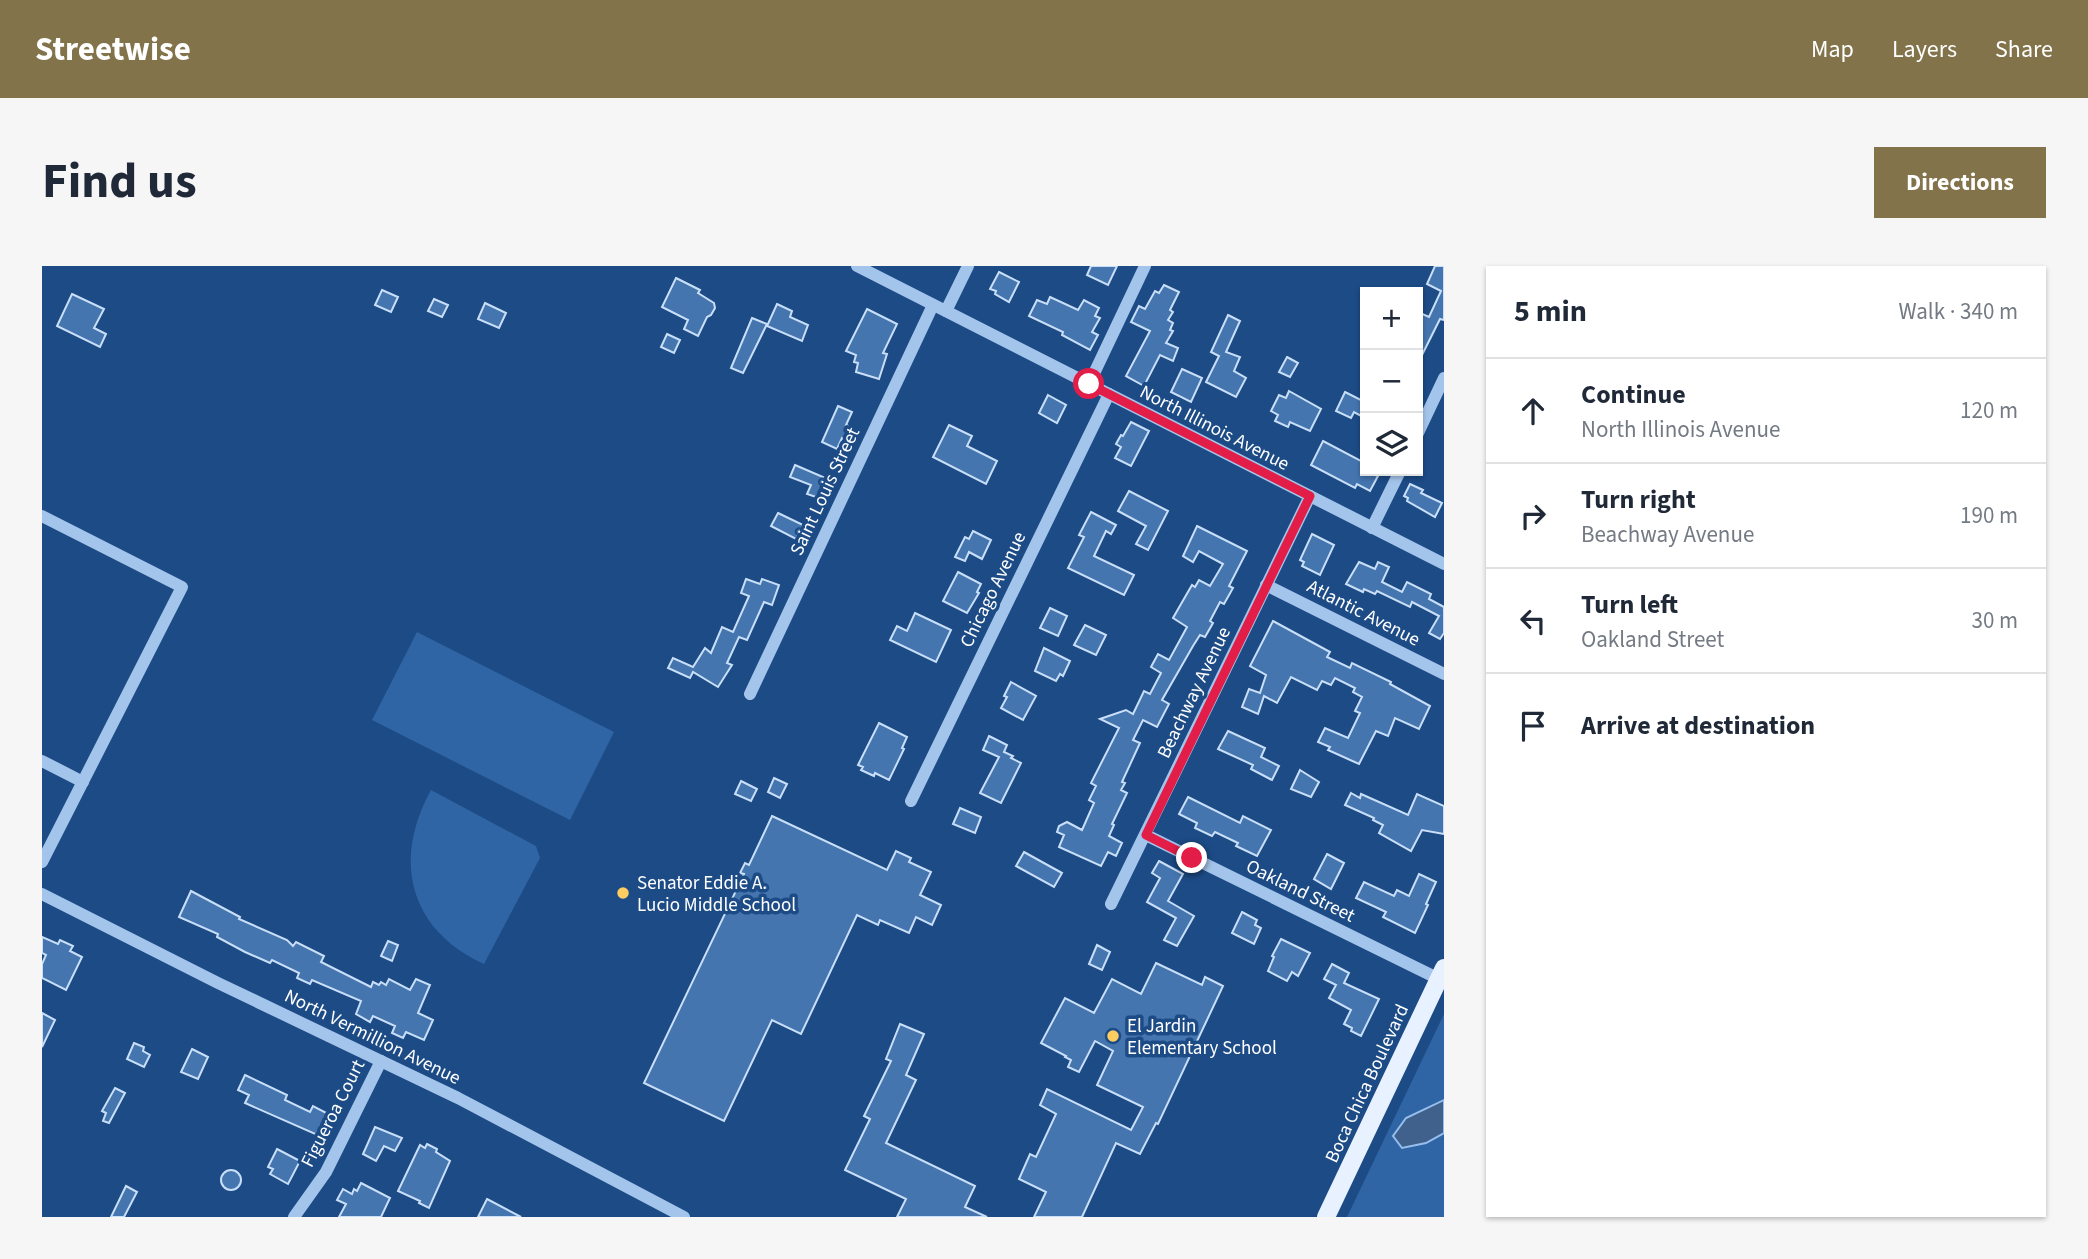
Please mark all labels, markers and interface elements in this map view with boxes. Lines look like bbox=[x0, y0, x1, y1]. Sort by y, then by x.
text: Streetwise bbox=[35, 26, 191, 73]
text: Map bbox=[1811, 32, 1854, 67]
text: Layers bbox=[1892, 32, 1957, 67]
text: Share bbox=[1995, 32, 2053, 67]
text: Find us bbox=[42, 147, 197, 217]
button: Directions bbox=[1874, 147, 2046, 218]
map controls bbox=[1360, 287, 1423, 476]
button: + bbox=[1360, 287, 1423, 350]
text: 5 min bbox=[1514, 290, 1587, 333]
text: Walk · 340 m bbox=[1899, 295, 2018, 328]
button: − bbox=[1360, 350, 1423, 413]
route start bbox=[1073, 368, 1104, 399]
text: Continue bbox=[1581, 376, 1686, 413]
street label: North Illinois Avenue bbox=[1135, 379, 1294, 478]
icon: ahead bbox=[1514, 392, 1552, 430]
text: 120 m bbox=[1960, 394, 2018, 427]
button: layers bbox=[1360, 413, 1423, 476]
text: North Illinois Avenue bbox=[1581, 413, 1780, 446]
street label: Saint Louis Street bbox=[784, 423, 867, 560]
text: Turn right bbox=[1581, 481, 1696, 518]
icon: right bbox=[1514, 497, 1552, 535]
text: 190 m bbox=[1960, 499, 2018, 532]
text: Beachway Avenue bbox=[1581, 518, 1754, 551]
street label: Chicago Avenue bbox=[954, 527, 1033, 652]
street label: Atlantic Avenue bbox=[1302, 573, 1424, 653]
text: Turn left bbox=[1581, 586, 1678, 623]
icon: left bbox=[1514, 602, 1552, 640]
text: 30 m bbox=[1971, 604, 2018, 637]
street label: Beachway Avenue bbox=[1151, 622, 1238, 763]
text: Oakland Street bbox=[1581, 623, 1724, 656]
icon: arrive bbox=[1514, 707, 1552, 745]
text: Arrive at destination bbox=[1581, 707, 1815, 744]
route end bbox=[1176, 842, 1207, 873]
street label: Oakland Street bbox=[1241, 853, 1360, 930]
place label: Senator Eddie A. Lucio Middle School bbox=[637, 870, 796, 919]
marker: Senator Eddie A. Lucio Middle School bbox=[615, 885, 631, 901]
street label: North Vermillion Avenue bbox=[280, 983, 465, 1092]
street label: Boca Chica Boulevard bbox=[1319, 1000, 1416, 1167]
place label: El Jardin Elementary School bbox=[1127, 1013, 1277, 1062]
marker: El Jardin Elementary School bbox=[1105, 1028, 1121, 1044]
street label: Figueroa Court bbox=[295, 1055, 372, 1172]

